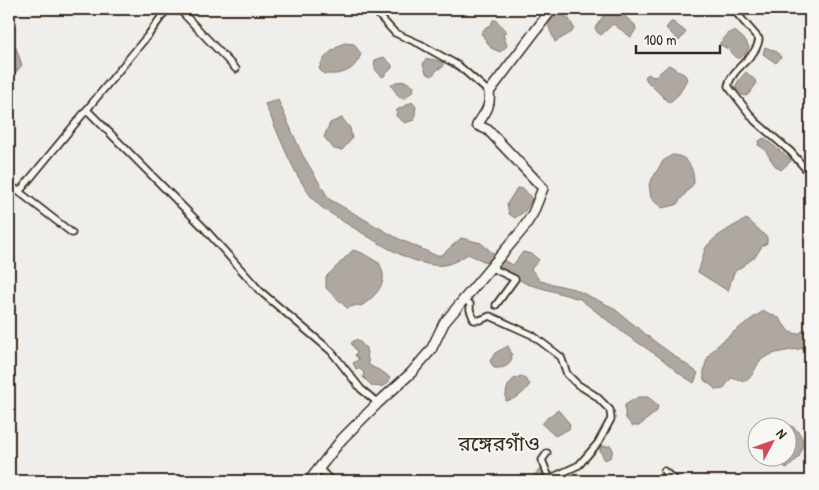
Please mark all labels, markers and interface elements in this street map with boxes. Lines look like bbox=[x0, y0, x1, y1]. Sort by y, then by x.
scale bar bbox=[636, 22, 720, 54]
text: 100 m bbox=[644, 29, 677, 50]
north arrow bbox=[746, 418, 796, 468]
text: N bbox=[773, 424, 792, 443]
district label: রঙ্গেরগাঁও bbox=[457, 429, 540, 458]

